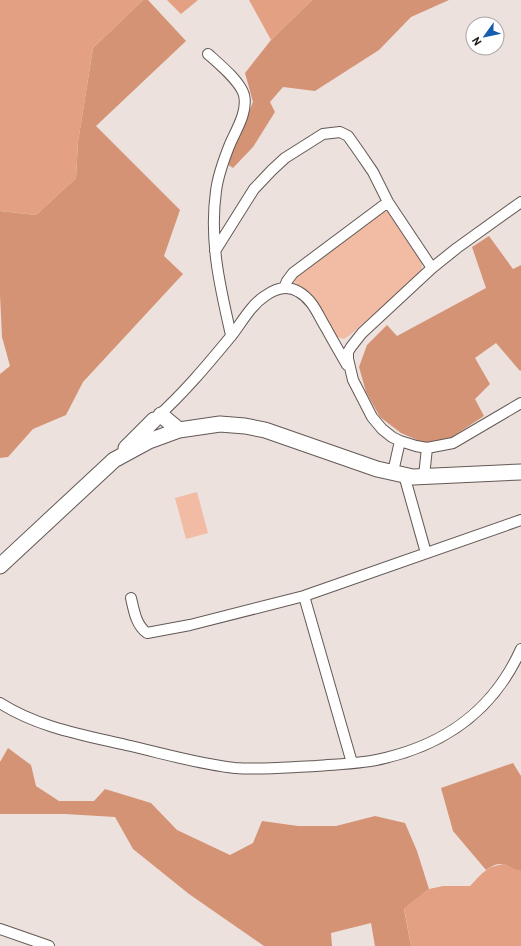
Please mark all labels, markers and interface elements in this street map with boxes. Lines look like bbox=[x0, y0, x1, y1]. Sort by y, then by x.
north arrow bbox=[465, 16, 505, 56]
text: N bbox=[469, 35, 484, 48]

